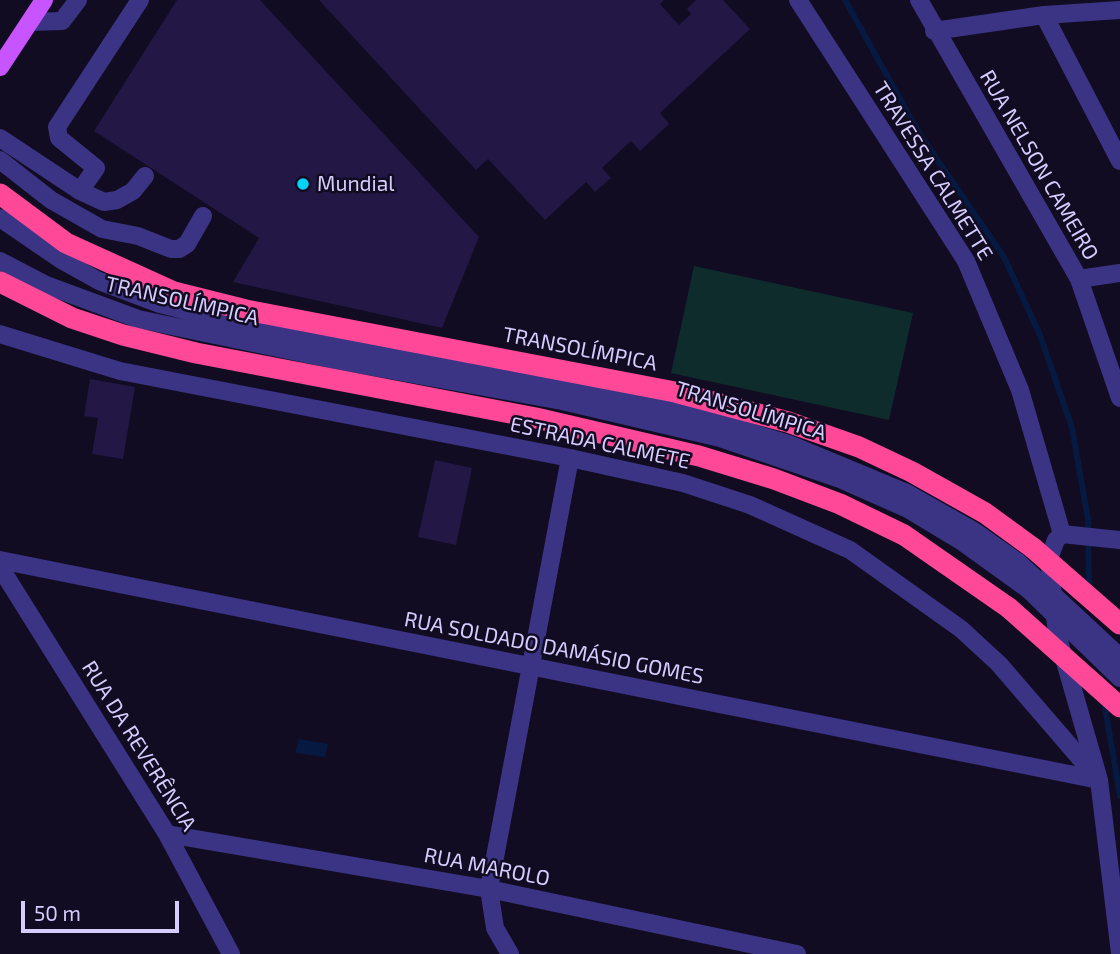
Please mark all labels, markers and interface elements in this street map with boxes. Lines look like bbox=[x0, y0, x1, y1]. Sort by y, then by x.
street label: RUA NELSON CAMEIRO bbox=[974, 66, 1104, 264]
street label: TRAVESSA CALMETTE bbox=[868, 77, 998, 265]
place label: Mundial bbox=[317, 171, 395, 197]
marker: Mundial bbox=[295, 176, 311, 192]
street label: TRANSOLÍMPICA bbox=[103, 271, 261, 331]
street label: TRANSOLÍMPICA bbox=[501, 322, 659, 376]
street label: TRANSOLÍMPICA bbox=[672, 376, 830, 446]
street label: ESTRADA CALMETE bbox=[508, 412, 692, 474]
street label: RUA SOLDADO DAMÁSIO GOMES bbox=[402, 607, 706, 689]
street label: RUA DA REVERÊNCIA bbox=[76, 656, 202, 836]
street label: RUA MAROLO bbox=[422, 842, 552, 892]
scale bar bbox=[24, 888, 182, 932]
text: 50 m bbox=[34, 900, 81, 925]

